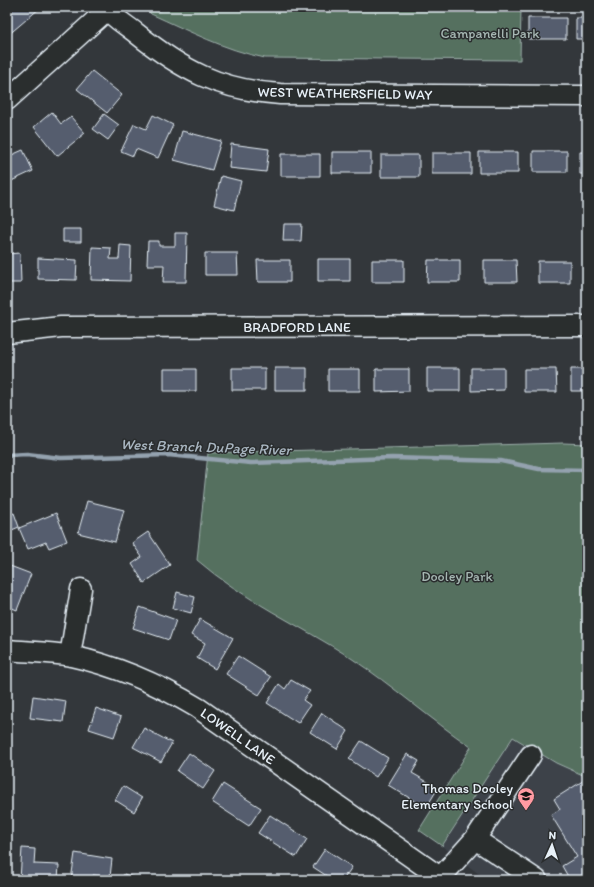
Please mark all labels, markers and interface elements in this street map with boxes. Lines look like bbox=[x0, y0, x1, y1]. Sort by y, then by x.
park label: Campanelli Park bbox=[441, 25, 540, 42]
street label: WEST WEATHERSFIELD WAY bbox=[257, 83, 433, 104]
street label: BRADFORD LANE bbox=[243, 319, 351, 336]
water label: West Branch DuPage River bbox=[120, 435, 294, 459]
park label: Dooley Park bbox=[421, 568, 494, 585]
street label: LOWELL LANE bbox=[197, 704, 279, 769]
place label: Thomas Dooley Elementary School bbox=[401, 780, 513, 813]
school or university icon: Thomas Dooley Elementary School bbox=[516, 786, 536, 811]
north arrow bbox=[532, 825, 572, 865]
text: N bbox=[548, 829, 557, 842]

